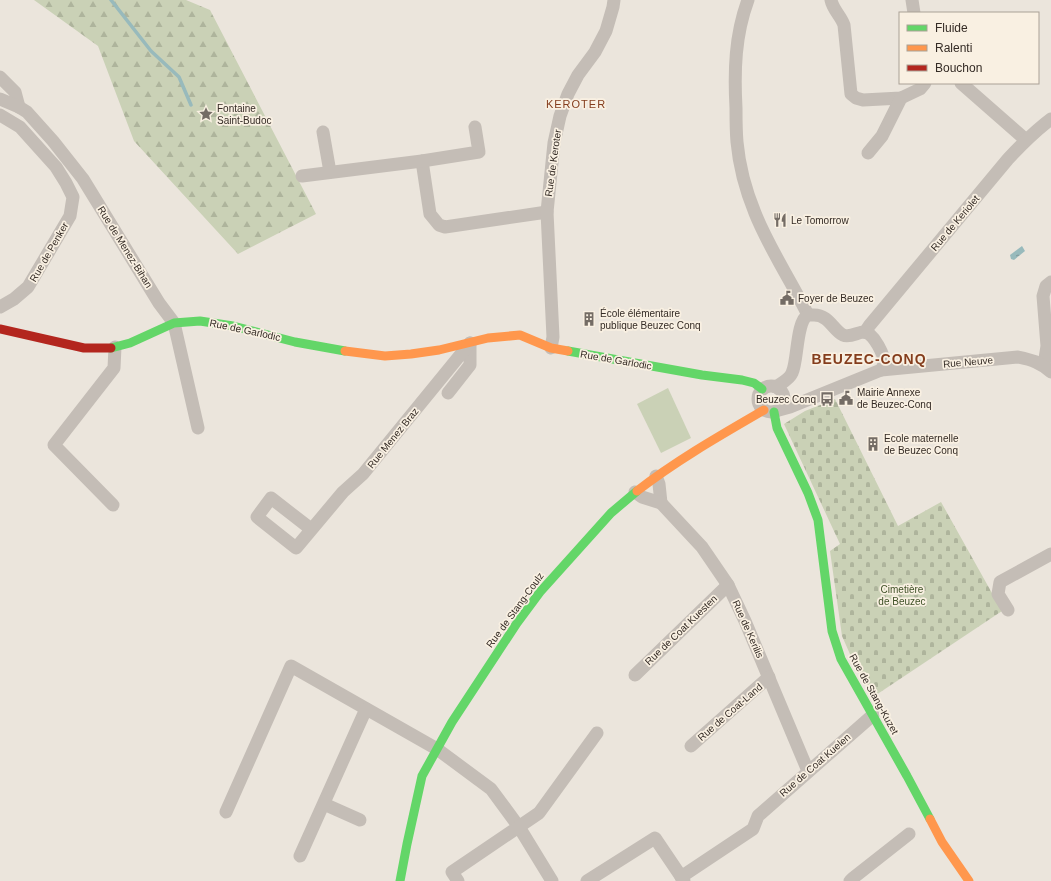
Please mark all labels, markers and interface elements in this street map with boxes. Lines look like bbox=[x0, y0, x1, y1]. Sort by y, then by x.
legend bbox=[899, 12, 1039, 84]
text: Fluide bbox=[935, 21, 968, 35]
text: Ralenti bbox=[935, 41, 972, 55]
text: Bouchon bbox=[935, 61, 982, 75]
district label: KEROTER bbox=[546, 98, 606, 110]
place label: Fontaine Saint-Budoc bbox=[217, 103, 271, 126]
place icon: Fontaine Saint-Budoc bbox=[198, 106, 214, 122]
street label: Rue de Keroter bbox=[543, 128, 563, 197]
street label: Rue de Keriolet bbox=[929, 193, 982, 253]
street label: Rue de Menez-Bihan bbox=[95, 204, 155, 290]
restaurant icon: Le Tomorrow bbox=[772, 212, 788, 228]
place label: Le Tomorrow bbox=[791, 215, 849, 226]
street label: Rue de Penker bbox=[28, 220, 71, 284]
public building icon: Foyer de Beuzec bbox=[779, 290, 795, 306]
place label: Foyer de Beuzec bbox=[798, 293, 874, 304]
place label: École élémentaire publique Beuzec Conq bbox=[600, 307, 701, 331]
building icon: École élémentaire publique Beuzec Conq bbox=[581, 311, 597, 327]
street label: Rue de Garlodic bbox=[209, 317, 281, 343]
street label: Rue de Garlodic bbox=[579, 348, 653, 372]
district label: BEUZEC-CONQ bbox=[811, 351, 927, 367]
street label: Rue Neuve bbox=[943, 354, 994, 370]
place label: Mairie Annexe de Beuzec-Conq bbox=[857, 387, 932, 410]
public building icon: Mairie Annexe de Beuzec-Conq bbox=[838, 390, 854, 406]
bus stop icon: Beuzec Conq bbox=[819, 391, 835, 407]
place label: Beuzec Conq bbox=[756, 394, 816, 405]
street label: Rue Menez Braz bbox=[365, 406, 421, 470]
place label: Ecole maternelle de Beuzec Conq bbox=[884, 433, 959, 456]
building icon: Ecole maternelle de Beuzec Conq bbox=[865, 436, 881, 452]
street label: Rue de Stang-Coulz bbox=[484, 570, 546, 650]
park label: Cimetière de Beuzec bbox=[878, 584, 926, 607]
street label: Rue de Coat Kuesten bbox=[643, 593, 719, 667]
street label: Rue de Kerilis bbox=[730, 598, 766, 660]
street label: Rue de Stang-Kuzet bbox=[847, 652, 901, 736]
street label: Rue de Coat-Land bbox=[696, 681, 764, 743]
street label: Rue de Coat Kuelen bbox=[777, 731, 853, 799]

